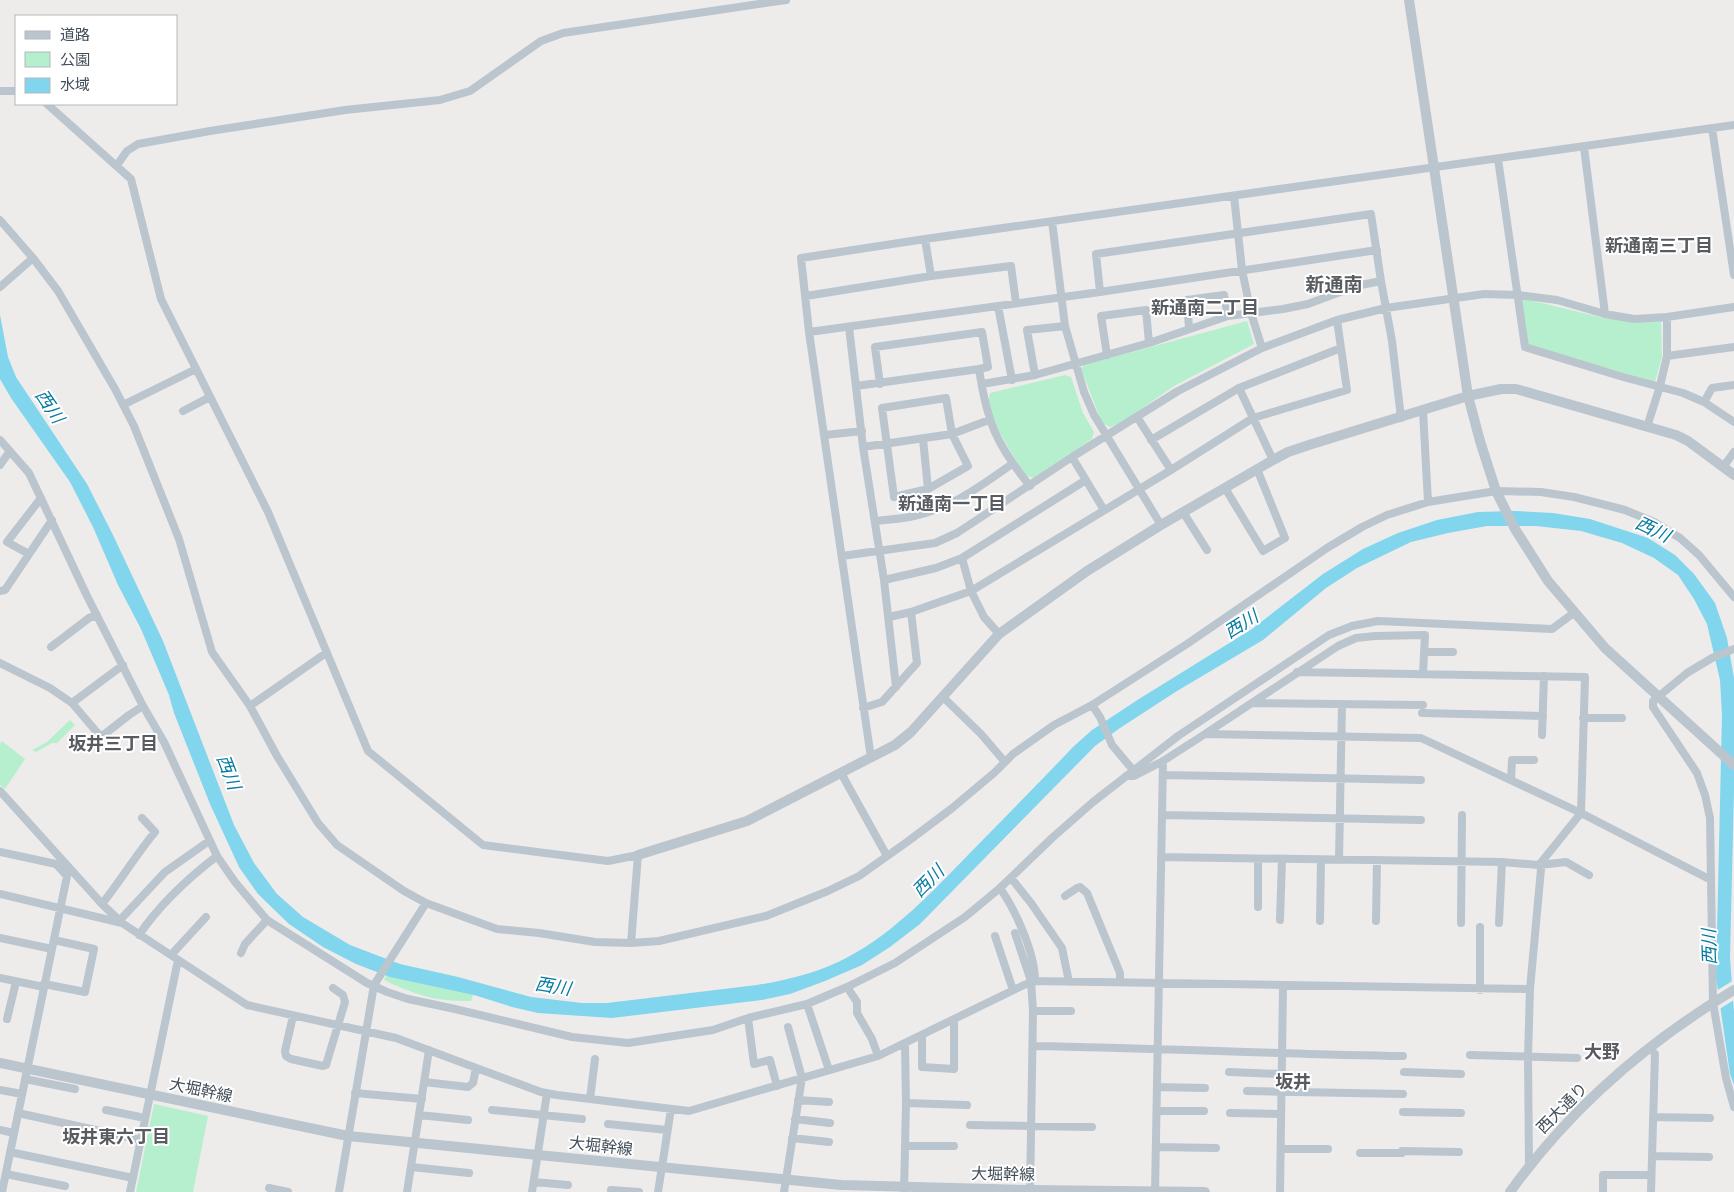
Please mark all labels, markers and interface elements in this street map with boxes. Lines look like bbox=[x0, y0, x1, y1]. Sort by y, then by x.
legend bbox=[15, 15, 178, 105]
text: 道路 bbox=[60, 26, 90, 44]
text: 公園 bbox=[60, 51, 90, 69]
text: 水域 bbox=[60, 76, 90, 94]
district label: 新通南三丁目 bbox=[1605, 235, 1713, 256]
district label: 新通南 bbox=[1305, 273, 1363, 296]
district label: 新通南二丁目 bbox=[1151, 297, 1259, 318]
water label: 西川 bbox=[31, 385, 70, 428]
district label: 新通南一丁目 bbox=[898, 493, 1006, 514]
water label: 西川 bbox=[1632, 512, 1676, 547]
water label: 西川 bbox=[1220, 604, 1264, 642]
district label: 坂井三丁目 bbox=[68, 733, 158, 754]
water label: 西川 bbox=[213, 751, 246, 794]
water label: 西川 bbox=[908, 859, 950, 901]
water label: 西川 bbox=[1698, 927, 1720, 965]
water label: 西川 bbox=[534, 973, 574, 999]
district label: 大野 bbox=[1584, 1041, 1620, 1062]
district label: 坂井 bbox=[1275, 1071, 1311, 1092]
street label: 大堀幹線 bbox=[168, 1074, 234, 1106]
street label: 西大通り bbox=[1533, 1079, 1591, 1137]
district label: 坂井東六丁目 bbox=[62, 1126, 170, 1147]
street label: 大堀幹線 bbox=[568, 1133, 634, 1159]
street label: 大堀幹線 bbox=[971, 1164, 1035, 1184]

